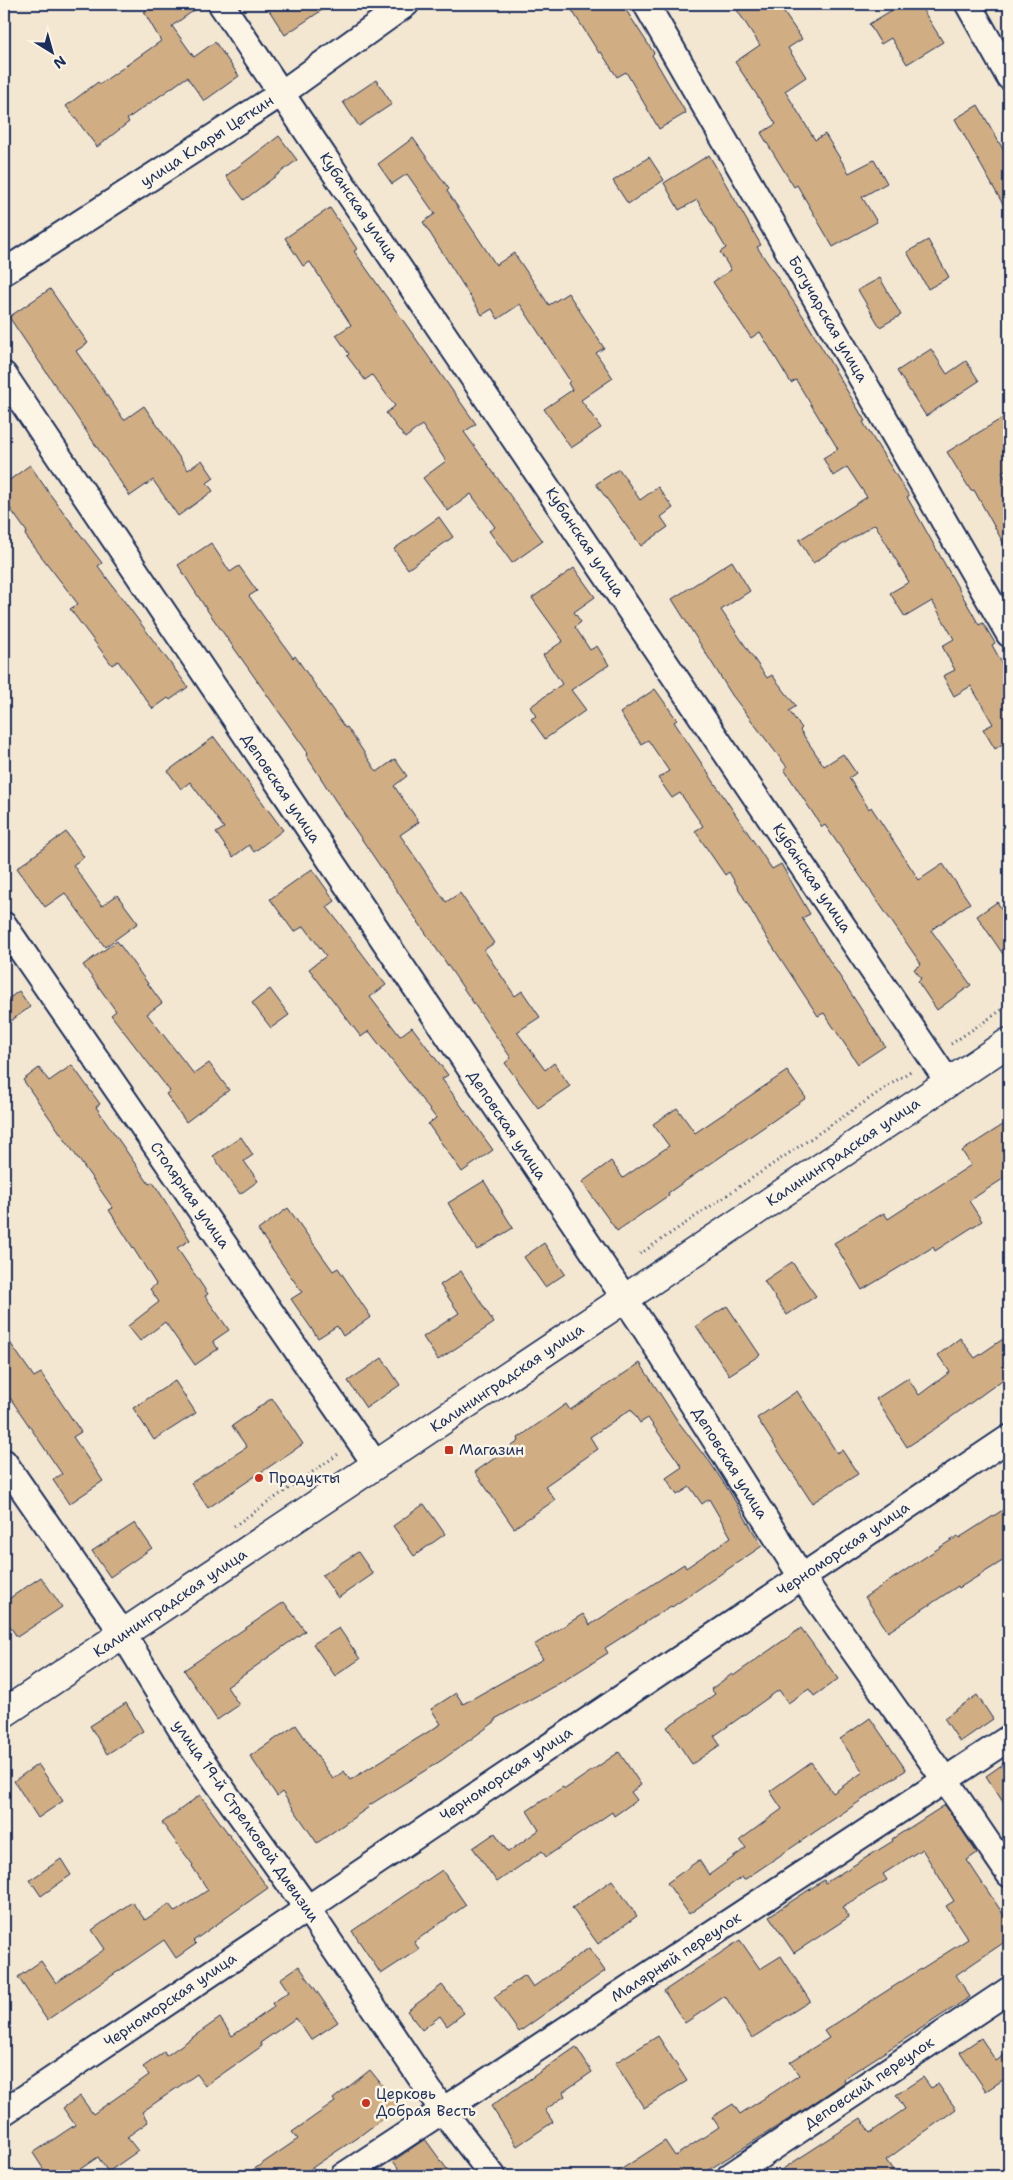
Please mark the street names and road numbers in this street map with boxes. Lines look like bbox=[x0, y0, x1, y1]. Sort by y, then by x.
street label: улица Клары Цеткин bbox=[137, 90, 277, 192]
street label: Кубанская улица bbox=[315, 148, 403, 266]
street label: Богучарская улица bbox=[784, 252, 873, 386]
street label: Кубанская улица bbox=[541, 483, 629, 601]
street label: Деповская улица bbox=[237, 729, 325, 847]
street label: Кубанская улица bbox=[768, 819, 856, 937]
street label: Деповская улица bbox=[463, 1066, 551, 1184]
street label: Калининградская улица bbox=[762, 1093, 924, 1211]
street label: Столярная улица bbox=[146, 1138, 235, 1253]
street label: Калининградская улица bbox=[426, 1319, 588, 1437]
street label: Деповская улица bbox=[688, 1403, 773, 1523]
street label: Черноморская улица bbox=[773, 1497, 914, 1601]
street label: Калининградская улица bbox=[89, 1544, 251, 1662]
street label: улица 19-й Стрелковой Дивизии bbox=[168, 1716, 324, 1926]
street label: Черноморская улица bbox=[436, 1722, 577, 1826]
street label: Малярный переулок bbox=[607, 1907, 745, 2007]
street label: Черноморская улица bbox=[100, 1948, 241, 2052]
street label: Деповский переулок bbox=[800, 2032, 938, 2134]

